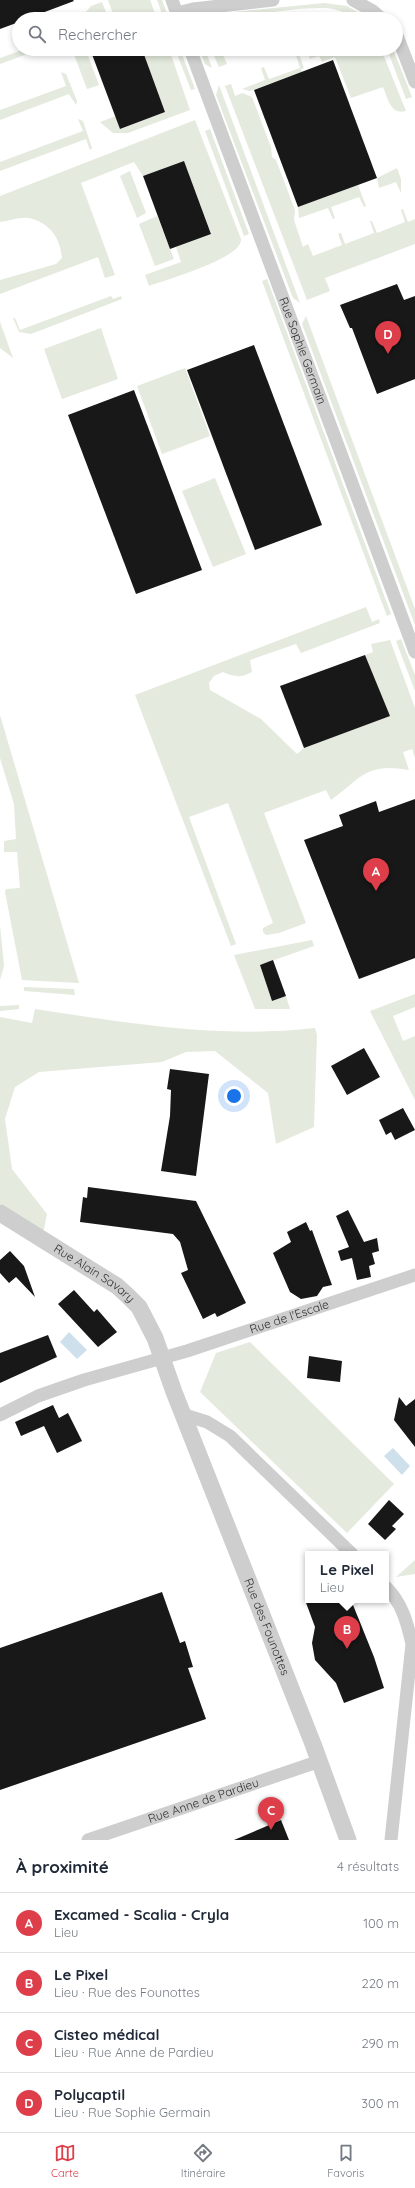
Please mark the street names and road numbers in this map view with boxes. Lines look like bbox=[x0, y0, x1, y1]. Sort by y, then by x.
street label: Rue Sophie Germain bbox=[276, 295, 330, 406]
street label: Rue Alain Savary bbox=[51, 1241, 138, 1305]
street label: Rue de l'Escale bbox=[248, 1296, 331, 1337]
street label: Rue des Founottes bbox=[241, 1576, 293, 1678]
street label: Rue Anne de Pardieu bbox=[146, 1774, 261, 1826]

